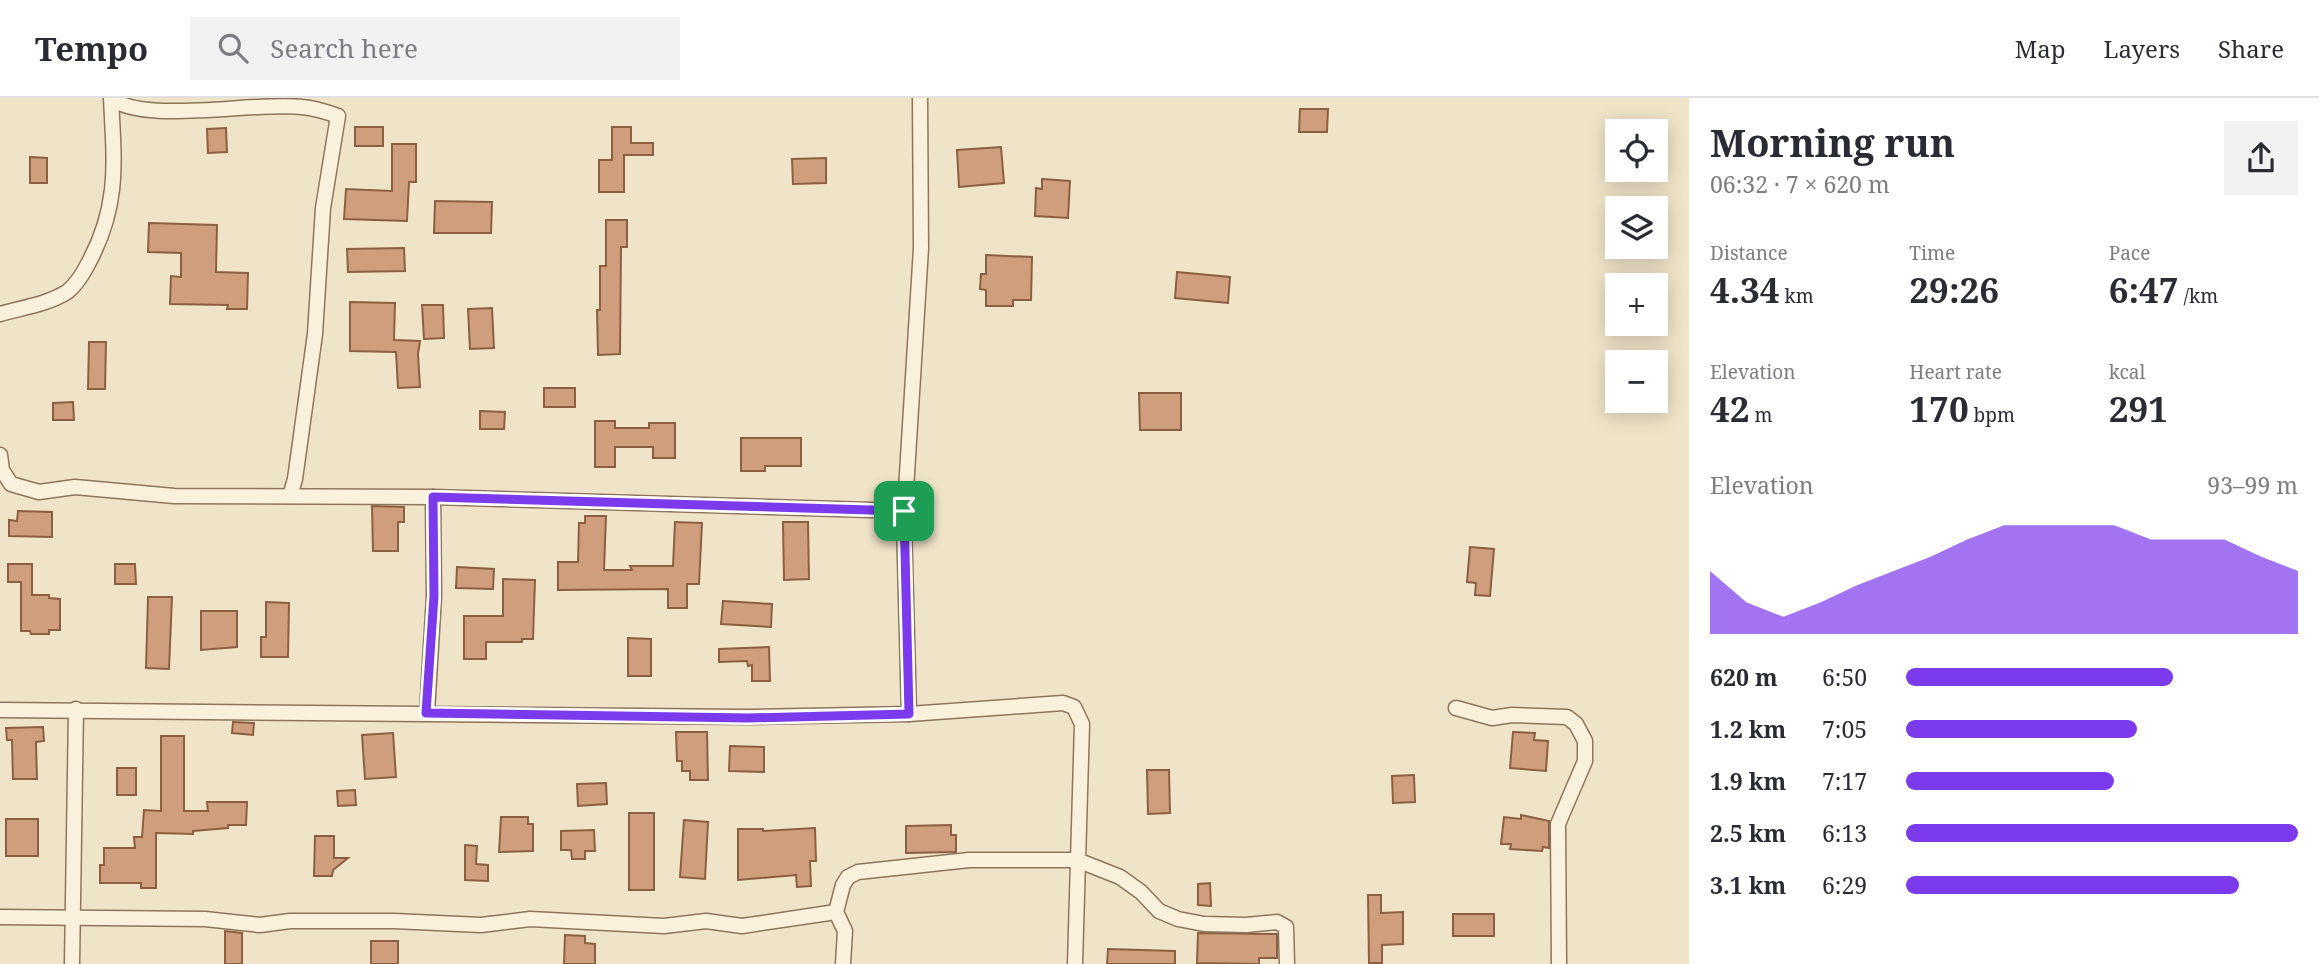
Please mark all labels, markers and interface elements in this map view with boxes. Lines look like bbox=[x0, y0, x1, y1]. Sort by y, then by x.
search box bbox=[190, 17, 680, 80]
text: Tempo bbox=[35, 26, 148, 71]
icon: search bbox=[214, 29, 252, 67]
text: Search here bbox=[270, 30, 418, 66]
text: Map bbox=[2015, 32, 2066, 65]
text: Layers bbox=[2104, 32, 2180, 65]
text: Share bbox=[2218, 32, 2284, 65]
text: Morning run bbox=[1710, 116, 1955, 168]
map controls bbox=[1605, 119, 1668, 413]
button: locate bbox=[1605, 119, 1668, 182]
button: share bbox=[2224, 121, 2298, 195]
text: 06:32 · 7 × 620 m bbox=[1710, 168, 1890, 200]
button: layers bbox=[1605, 196, 1668, 259]
text: Distance bbox=[1710, 240, 1788, 266]
text: Time bbox=[1909, 240, 1955, 266]
text: Pace bbox=[2109, 240, 2150, 266]
text: 4.34 bbox=[1710, 266, 1780, 313]
text: 29:26 bbox=[1909, 266, 1999, 313]
text: 6:47 bbox=[2109, 266, 2179, 313]
button: + bbox=[1605, 273, 1668, 336]
text: km bbox=[1780, 283, 1814, 309]
text: /km bbox=[2179, 283, 2218, 309]
button: − bbox=[1605, 350, 1668, 413]
text: Elevation bbox=[1710, 359, 1796, 385]
text: Heart rate bbox=[1909, 359, 2002, 385]
text: kcal bbox=[2109, 359, 2145, 385]
text: 42 bbox=[1710, 385, 1750, 432]
text: 170 bbox=[1909, 385, 1969, 432]
text: 291 bbox=[2109, 385, 2168, 432]
text: m bbox=[1750, 402, 1772, 428]
text: bpm bbox=[1969, 402, 2015, 428]
text: Elevation bbox=[1710, 469, 1814, 501]
text: 93–99 m bbox=[2207, 469, 2298, 501]
pin bbox=[874, 481, 934, 541]
icon: arrive bbox=[885, 492, 923, 530]
text: 620 m bbox=[1710, 661, 1778, 693]
text: 6:50 bbox=[1822, 661, 1867, 693]
text: 1.2 km bbox=[1710, 713, 1786, 745]
text: 7:05 bbox=[1822, 713, 1867, 745]
text: 1.9 km bbox=[1710, 765, 1786, 797]
text: 7:17 bbox=[1822, 765, 1867, 797]
text: 2.5 km bbox=[1710, 817, 1786, 849]
text: 6:13 bbox=[1822, 817, 1867, 849]
text: 3.1 km bbox=[1710, 869, 1786, 901]
text: 6:29 bbox=[1822, 869, 1867, 901]

